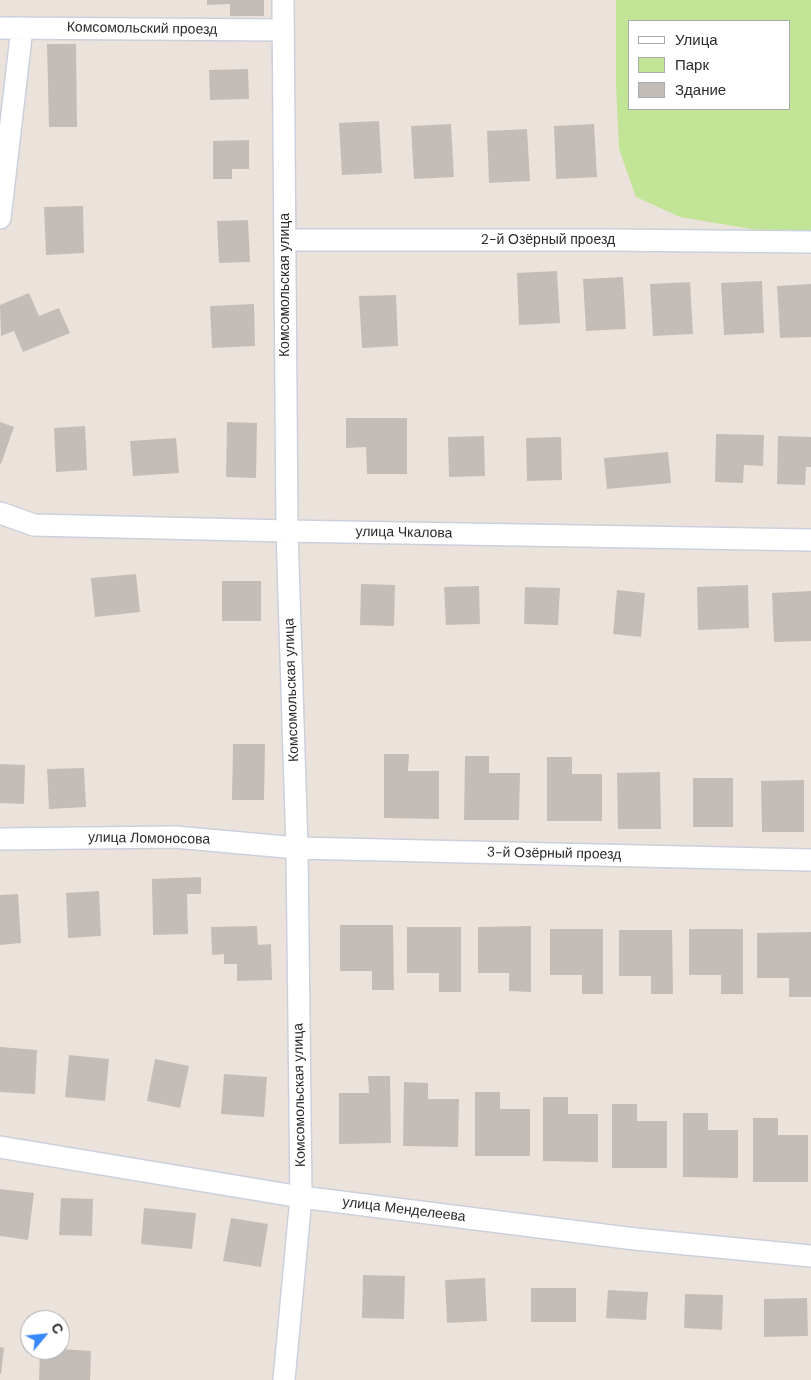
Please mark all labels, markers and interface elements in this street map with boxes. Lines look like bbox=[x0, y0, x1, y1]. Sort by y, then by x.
street label: Комсомольский проезд bbox=[67, 19, 217, 39]
legend bbox=[628, 20, 791, 110]
text: Улица bbox=[675, 30, 718, 50]
text: Парк bbox=[675, 55, 709, 75]
text: Здание bbox=[675, 80, 726, 100]
street label: Комсомольская улица bbox=[277, 213, 293, 357]
street label: 2-й Озёрный проезд bbox=[481, 232, 615, 248]
street label: улица Чкалова bbox=[355, 524, 453, 542]
street label: Комсомольская улица bbox=[281, 618, 303, 762]
street label: улица Ломоносова bbox=[88, 830, 210, 848]
street label: 3-й Озёрный проезд bbox=[487, 844, 621, 864]
street label: Комсомольская улица bbox=[290, 1023, 310, 1167]
street label: улица Менделеева bbox=[342, 1194, 466, 1226]
north arrow bbox=[20, 1310, 70, 1360]
text: С bbox=[47, 1320, 68, 1337]

